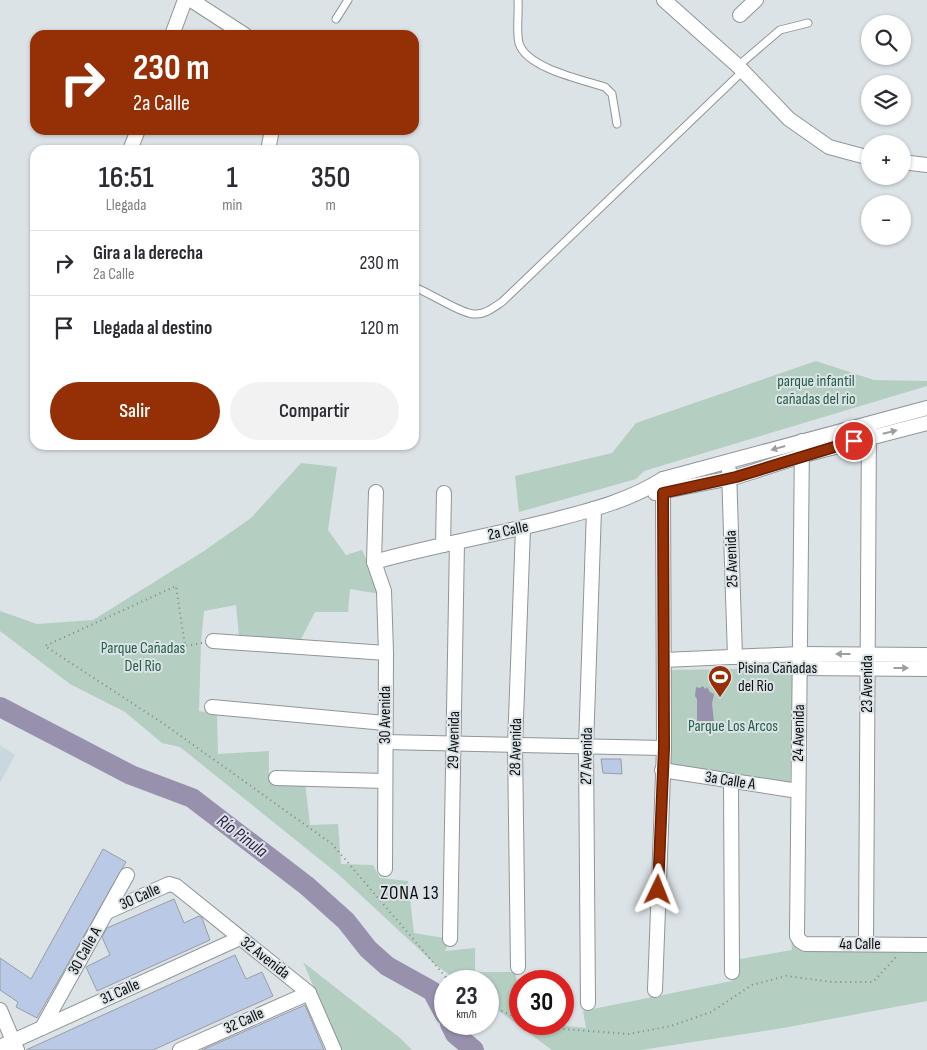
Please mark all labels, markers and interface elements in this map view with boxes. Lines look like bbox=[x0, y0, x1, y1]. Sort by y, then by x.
map controls bbox=[861, 15, 911, 245]
button: search bbox=[861, 15, 911, 65]
text: 230 m bbox=[133, 47, 209, 90]
icon: right bbox=[50, 50, 115, 115]
button: layers bbox=[861, 75, 911, 125]
text: 2a Calle bbox=[133, 90, 190, 117]
button: + bbox=[861, 135, 911, 185]
text: 16:51 bbox=[99, 160, 154, 196]
text: 1 bbox=[227, 160, 238, 196]
text: 350 bbox=[311, 160, 350, 196]
button: − bbox=[861, 195, 911, 245]
text: Llegada bbox=[106, 196, 146, 215]
text: min bbox=[222, 196, 242, 215]
text: m bbox=[325, 196, 336, 215]
text: Gira a la derecha bbox=[93, 242, 203, 265]
icon: right bbox=[50, 249, 78, 277]
text: 230 m bbox=[359, 252, 399, 275]
text: 2a Calle bbox=[93, 265, 134, 284]
icon: arrive bbox=[50, 314, 78, 342]
text: Llegada al destino bbox=[93, 317, 212, 340]
text: 120 m bbox=[361, 317, 399, 340]
park label: parque infantil cañadas del rio bbox=[776, 372, 856, 409]
button: Salir bbox=[50, 382, 220, 440]
button: Compartir bbox=[230, 382, 399, 440]
pin bbox=[833, 420, 875, 462]
icon: arrive bbox=[840, 427, 868, 455]
one-way arrow bbox=[882, 428, 897, 436]
one-way arrow bbox=[771, 444, 786, 452]
street label: 2a Calle bbox=[486, 517, 530, 545]
street label: 25 Avenida bbox=[722, 530, 742, 588]
park label: Parque Cañadas Del Rio bbox=[101, 639, 186, 676]
one-way arrow bbox=[835, 650, 851, 658]
street label: 23 Avenida bbox=[858, 655, 877, 713]
place label: Pisina Cañadas del Rio bbox=[738, 659, 817, 696]
sports icon: Pisina Cañadas del Rio bbox=[707, 664, 733, 698]
one-way arrow bbox=[893, 664, 909, 672]
street label: 30 Avenida bbox=[376, 686, 395, 744]
street label: 24 Avenida bbox=[789, 704, 809, 762]
street label: 29 Avenida bbox=[444, 711, 464, 769]
park label: Parque Los Arcos bbox=[688, 717, 778, 736]
street label: 28 Avenida bbox=[506, 718, 526, 776]
street label: 27 Avenida bbox=[577, 727, 597, 785]
street label: 3a Calle A bbox=[703, 768, 757, 794]
water label: Río Pinula bbox=[213, 810, 272, 862]
position arrow bbox=[631, 863, 683, 915]
street label: 30 Calle bbox=[117, 880, 163, 914]
district label: ZONA 13 bbox=[380, 882, 440, 905]
street label: 30 Calle A bbox=[64, 924, 106, 978]
street label: 32 Avenida bbox=[236, 933, 294, 983]
street label: 4a Calle bbox=[839, 935, 881, 954]
speed limit sign: 30 bbox=[509, 970, 574, 1035]
street label: 31 Calle bbox=[97, 975, 143, 1009]
text: 23 bbox=[455, 981, 478, 1012]
street label: 32 Calle bbox=[221, 1004, 267, 1038]
text: km/h bbox=[456, 1007, 477, 1022]

